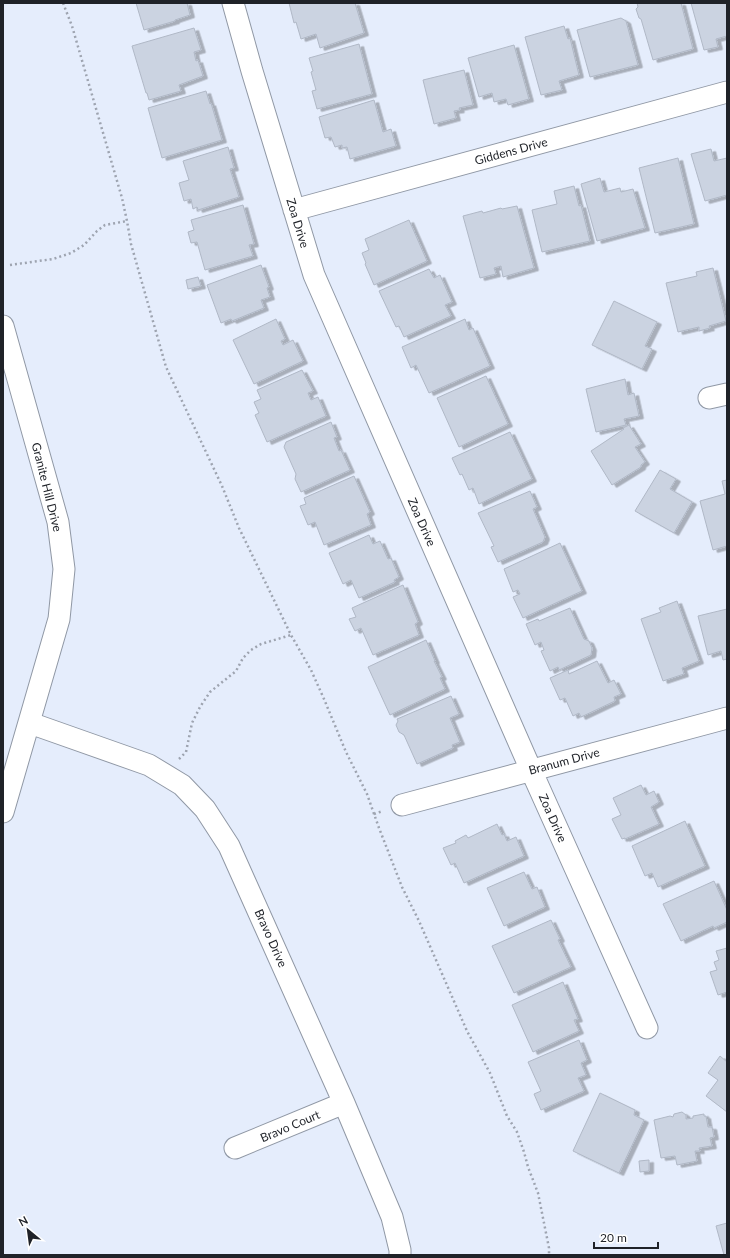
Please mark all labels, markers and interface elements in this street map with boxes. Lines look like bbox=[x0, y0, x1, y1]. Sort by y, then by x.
street label: Giddens Drive bbox=[473, 134, 549, 168]
street label: Zoa Drive bbox=[283, 196, 313, 250]
street label: Granite Hill Drive bbox=[29, 441, 65, 533]
street label: Zoa Drive bbox=[405, 495, 439, 549]
street label: Branum Drive bbox=[527, 744, 601, 778]
street label: Zoa Drive bbox=[536, 791, 570, 845]
street label: Bravo Drive bbox=[251, 907, 291, 969]
street label: Bravo Court bbox=[258, 1106, 323, 1145]
north arrow bbox=[8, 1210, 48, 1250]
text: N bbox=[16, 1213, 30, 1229]
scale bar bbox=[594, 1224, 658, 1250]
text: 20 m bbox=[600, 1230, 627, 1245]

